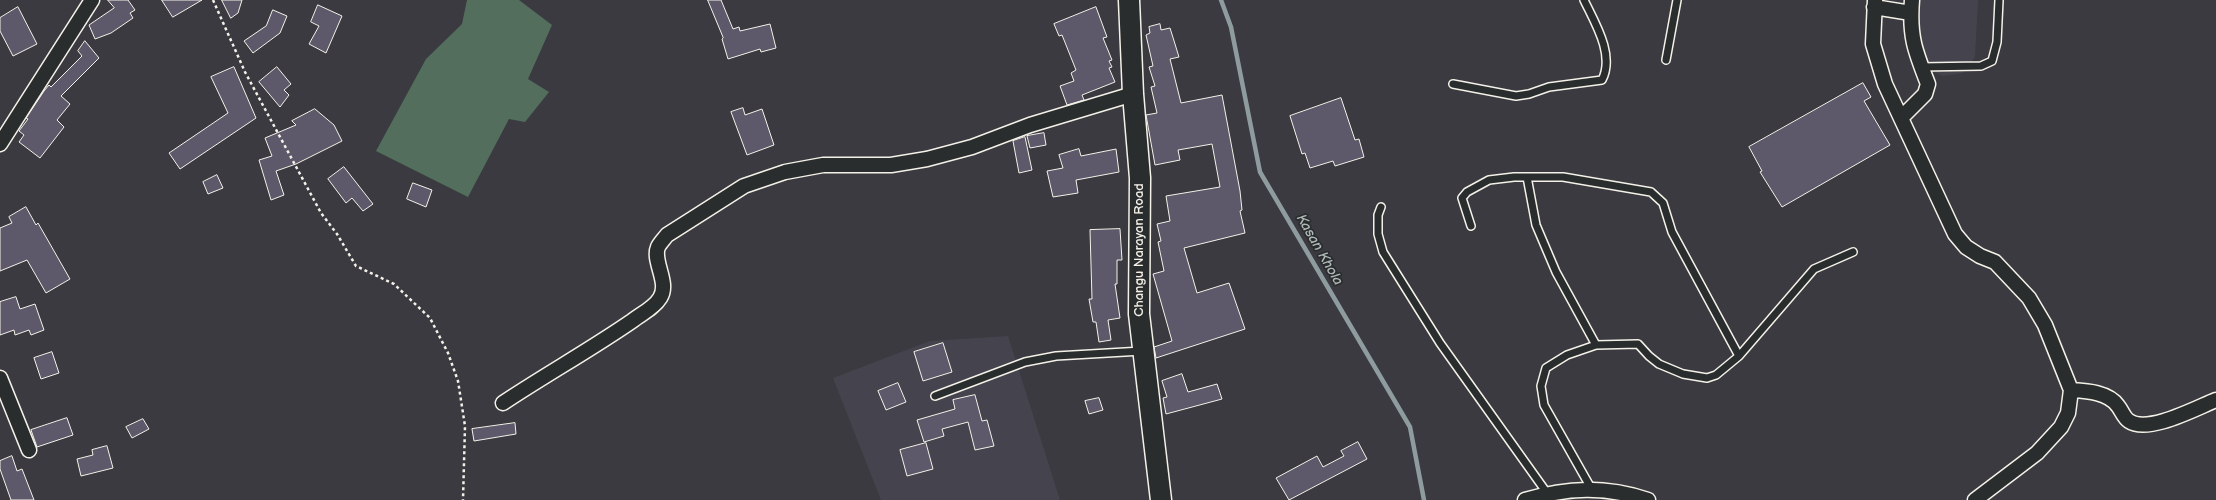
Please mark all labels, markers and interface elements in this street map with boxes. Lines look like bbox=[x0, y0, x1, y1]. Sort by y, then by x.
street label: Changu Narayan Road bbox=[1132, 183, 1148, 317]
water label: Kasan Khola bbox=[1292, 211, 1346, 289]

